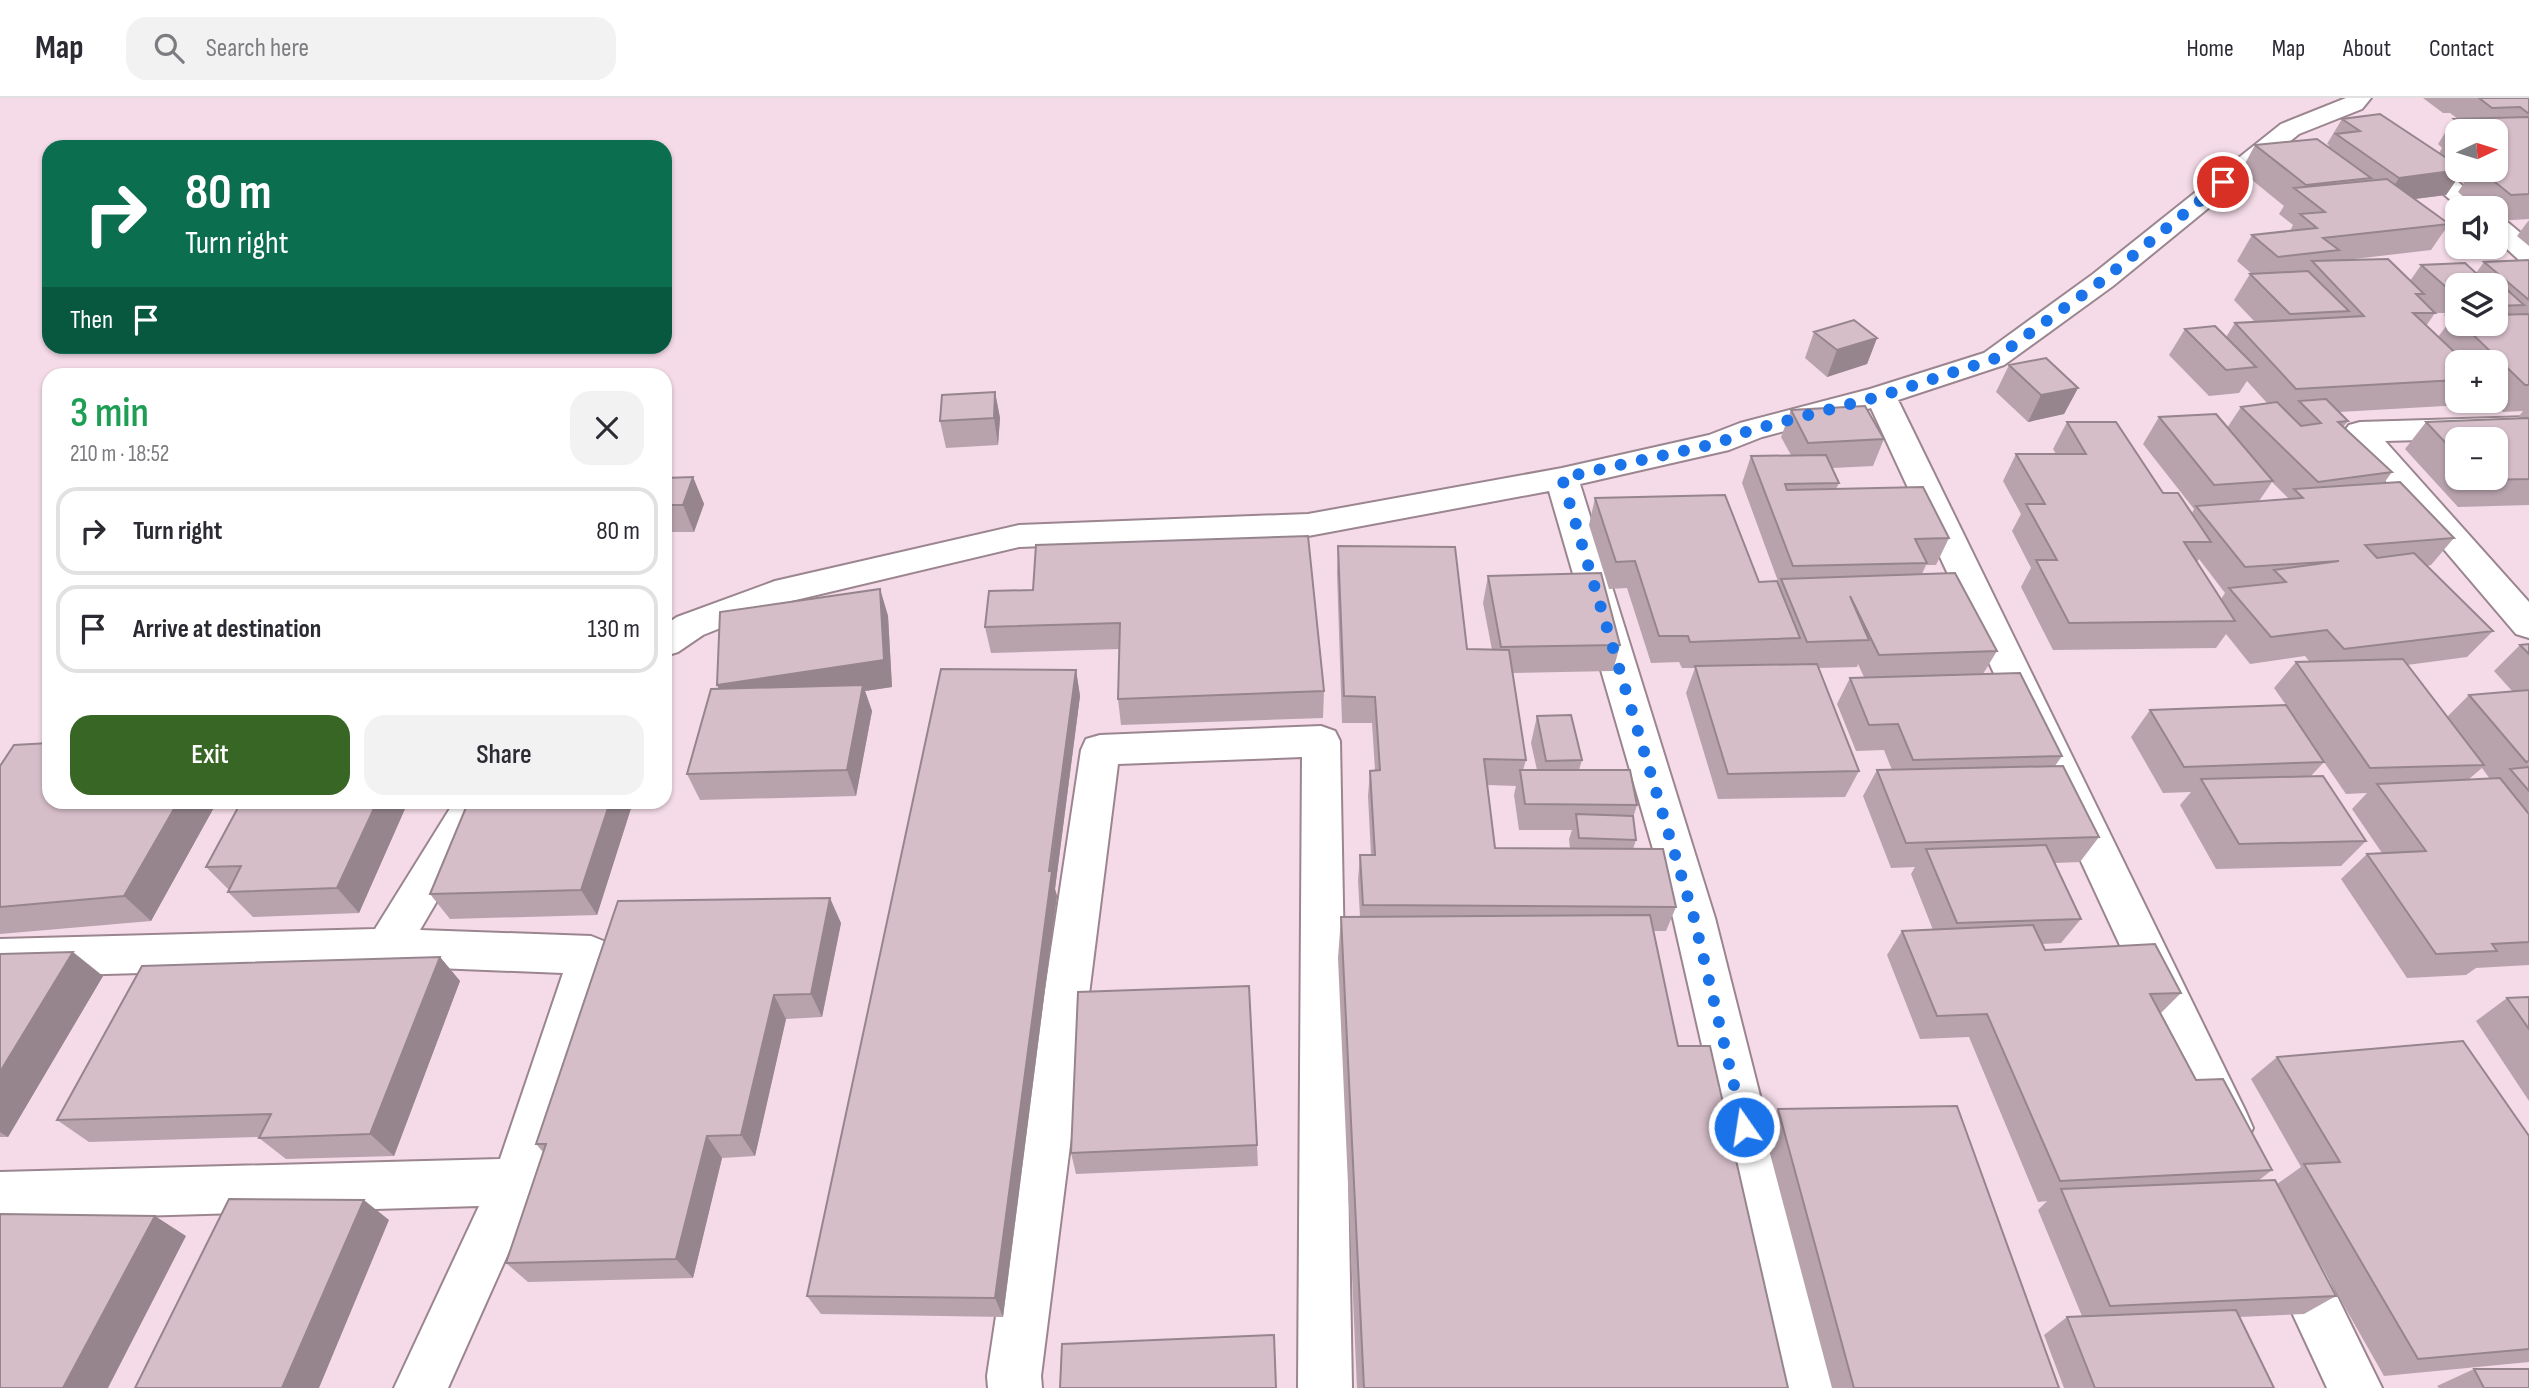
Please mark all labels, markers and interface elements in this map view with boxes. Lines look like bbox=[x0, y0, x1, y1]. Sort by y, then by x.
search box bbox=[126, 17, 616, 80]
text: Map bbox=[35, 28, 84, 68]
icon: search bbox=[150, 29, 188, 67]
text: Search here bbox=[206, 33, 309, 64]
text: Home bbox=[2186, 34, 2234, 63]
text: Map bbox=[2272, 34, 2305, 63]
text: About bbox=[2343, 34, 2391, 63]
text: Contact bbox=[2429, 34, 2494, 63]
north arrow bbox=[2445, 119, 2508, 182]
map controls bbox=[2445, 119, 2508, 490]
pin bbox=[2193, 152, 2253, 212]
icon: arrive bbox=[2204, 163, 2242, 201]
text: 80 m bbox=[185, 164, 272, 223]
icon: right bbox=[70, 168, 161, 259]
button: sound bbox=[2445, 196, 2508, 259]
text: Turn right bbox=[185, 224, 289, 263]
button: layers bbox=[2445, 273, 2508, 336]
icon: arrive bbox=[127, 301, 165, 339]
text: Then bbox=[70, 305, 113, 336]
button: + bbox=[2445, 350, 2508, 413]
text: 3 min bbox=[70, 388, 149, 439]
button: close bbox=[570, 391, 644, 465]
button: − bbox=[2445, 427, 2508, 490]
text: 210 m · 18:52 bbox=[70, 440, 169, 468]
icon: right bbox=[74, 512, 112, 550]
text: Turn right bbox=[133, 516, 222, 547]
text: 80 m bbox=[596, 516, 640, 547]
icon: arrive bbox=[74, 610, 112, 648]
text: Arrive at destination bbox=[133, 614, 321, 645]
text: 130 m bbox=[588, 614, 640, 645]
button: Exit bbox=[70, 715, 350, 795]
button: Share bbox=[364, 715, 644, 795]
position arrow bbox=[1707, 1090, 1781, 1164]

